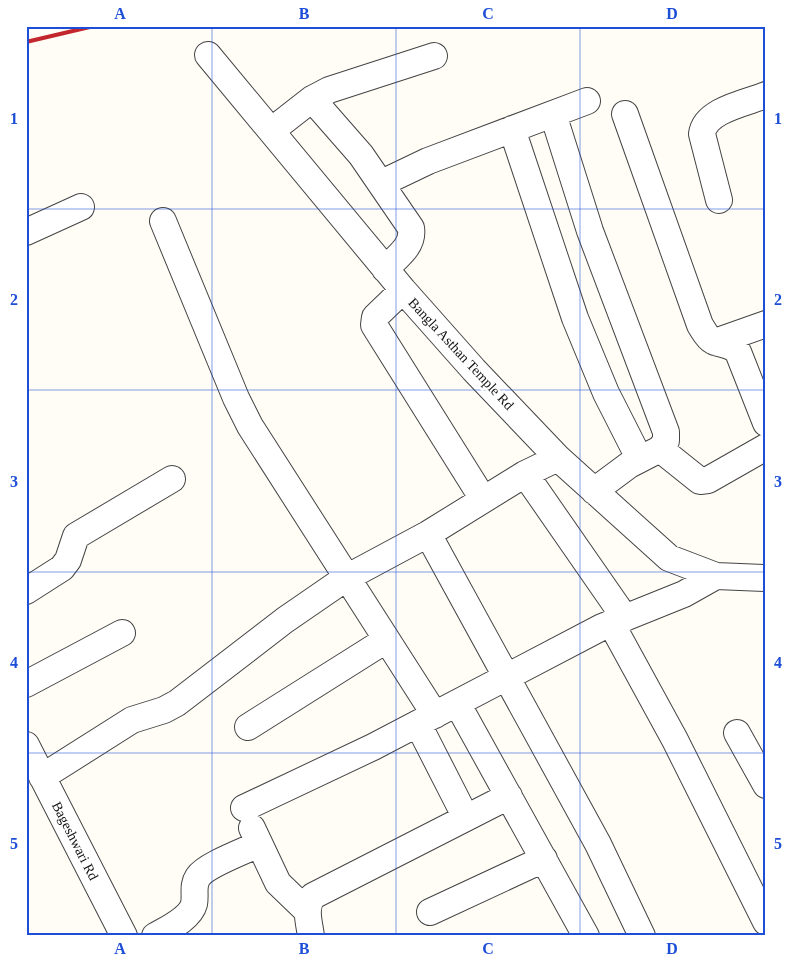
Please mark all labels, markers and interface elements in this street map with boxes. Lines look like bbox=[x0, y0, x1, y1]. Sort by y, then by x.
text: A bbox=[114, 5, 126, 22]
text: B bbox=[299, 5, 310, 22]
text: C bbox=[482, 5, 494, 22]
text: D bbox=[666, 5, 678, 22]
text: 1 bbox=[10, 110, 18, 127]
text: 1 bbox=[774, 110, 782, 127]
text: 2 bbox=[10, 291, 18, 308]
text: 2 bbox=[774, 291, 782, 308]
street label: Bangla Asthan Temple Rd bbox=[405, 295, 517, 413]
text: 3 bbox=[10, 473, 18, 490]
text: 3 bbox=[774, 473, 782, 490]
text: 4 bbox=[10, 654, 18, 671]
text: 4 bbox=[774, 654, 782, 671]
street label: Bageshwari Rd bbox=[49, 799, 101, 883]
text: 5 bbox=[10, 835, 18, 852]
text: 5 bbox=[774, 835, 782, 852]
text: A bbox=[114, 940, 126, 957]
text: B bbox=[299, 940, 310, 957]
text: C bbox=[482, 940, 494, 957]
text: D bbox=[666, 940, 678, 957]

